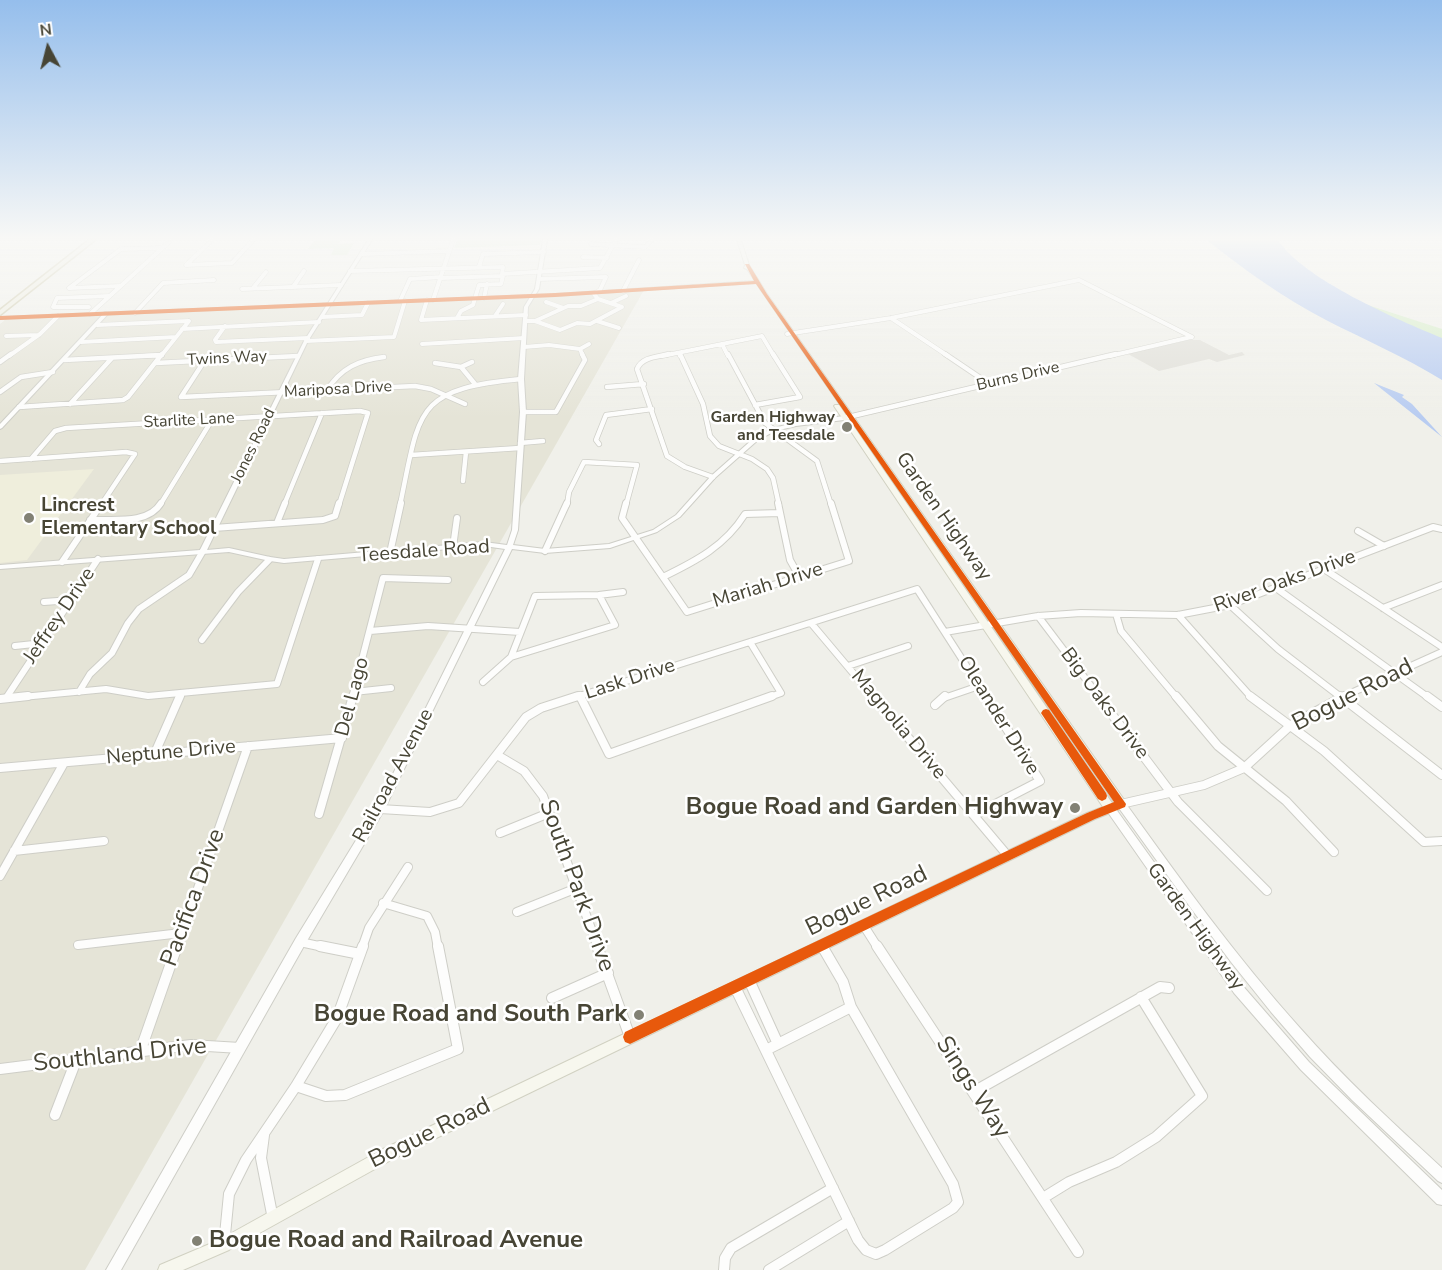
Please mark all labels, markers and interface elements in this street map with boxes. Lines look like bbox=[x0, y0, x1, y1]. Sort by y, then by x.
north arrow bbox=[18, 18, 78, 78]
text: N bbox=[39, 18, 53, 42]
street label: Twins Way bbox=[187, 347, 267, 371]
street label: Burns Drive bbox=[975, 358, 1061, 396]
street label: Mariposa Drive bbox=[284, 378, 392, 402]
street label: Jones Road bbox=[228, 406, 280, 486]
place label: Garden Highway and Teesdale bbox=[710, 408, 835, 446]
street label: Starlite Lane bbox=[143, 409, 235, 433]
marker: Garden Highway and Teesdale bbox=[840, 420, 854, 434]
street label: Garden Highway bbox=[890, 448, 996, 586]
place label: Lincrest Elementary School bbox=[41, 494, 216, 541]
marker: Lincrest Elementary School bbox=[22, 511, 36, 525]
street label: Teesdale Road bbox=[357, 535, 491, 569]
street label: River Oaks Drive bbox=[1211, 545, 1359, 619]
street label: Mariah Drive bbox=[710, 558, 826, 614]
street label: Jeffrey Drive bbox=[19, 563, 101, 669]
street label: Big Oaks Drive bbox=[1054, 644, 1154, 764]
street label: Oleander Drive bbox=[952, 652, 1044, 780]
street label: Bogue Road bbox=[1288, 653, 1418, 739]
street label: Lask Drive bbox=[582, 654, 678, 706]
street label: Del Lago bbox=[331, 655, 375, 739]
street label: Magnolia Drive bbox=[845, 665, 951, 785]
street label: Railroad Avenue bbox=[349, 705, 439, 847]
street label: Neptune Drive bbox=[105, 735, 237, 771]
place label: Bogue Road and Garden Highway bbox=[686, 794, 1063, 822]
street label: South Park Drive bbox=[532, 796, 620, 976]
marker: Bogue Road and Garden Highway bbox=[1068, 801, 1082, 815]
street label: Pacifica Drive bbox=[156, 825, 232, 971]
street label: Garden Highway bbox=[1141, 859, 1249, 995]
street label: Bogue Road bbox=[801, 860, 933, 944]
place label: Bogue Road and South Park bbox=[314, 1001, 627, 1029]
marker: Bogue Road and South Park bbox=[632, 1008, 646, 1022]
street label: Sings Way bbox=[928, 1032, 1016, 1144]
street label: Southland Drive bbox=[32, 1033, 208, 1079]
street label: Bogue Road bbox=[364, 1092, 496, 1176]
place label: Bogue Road and Railroad Avenue bbox=[209, 1227, 583, 1255]
marker: Bogue Road and Railroad Avenue bbox=[190, 1234, 204, 1248]

